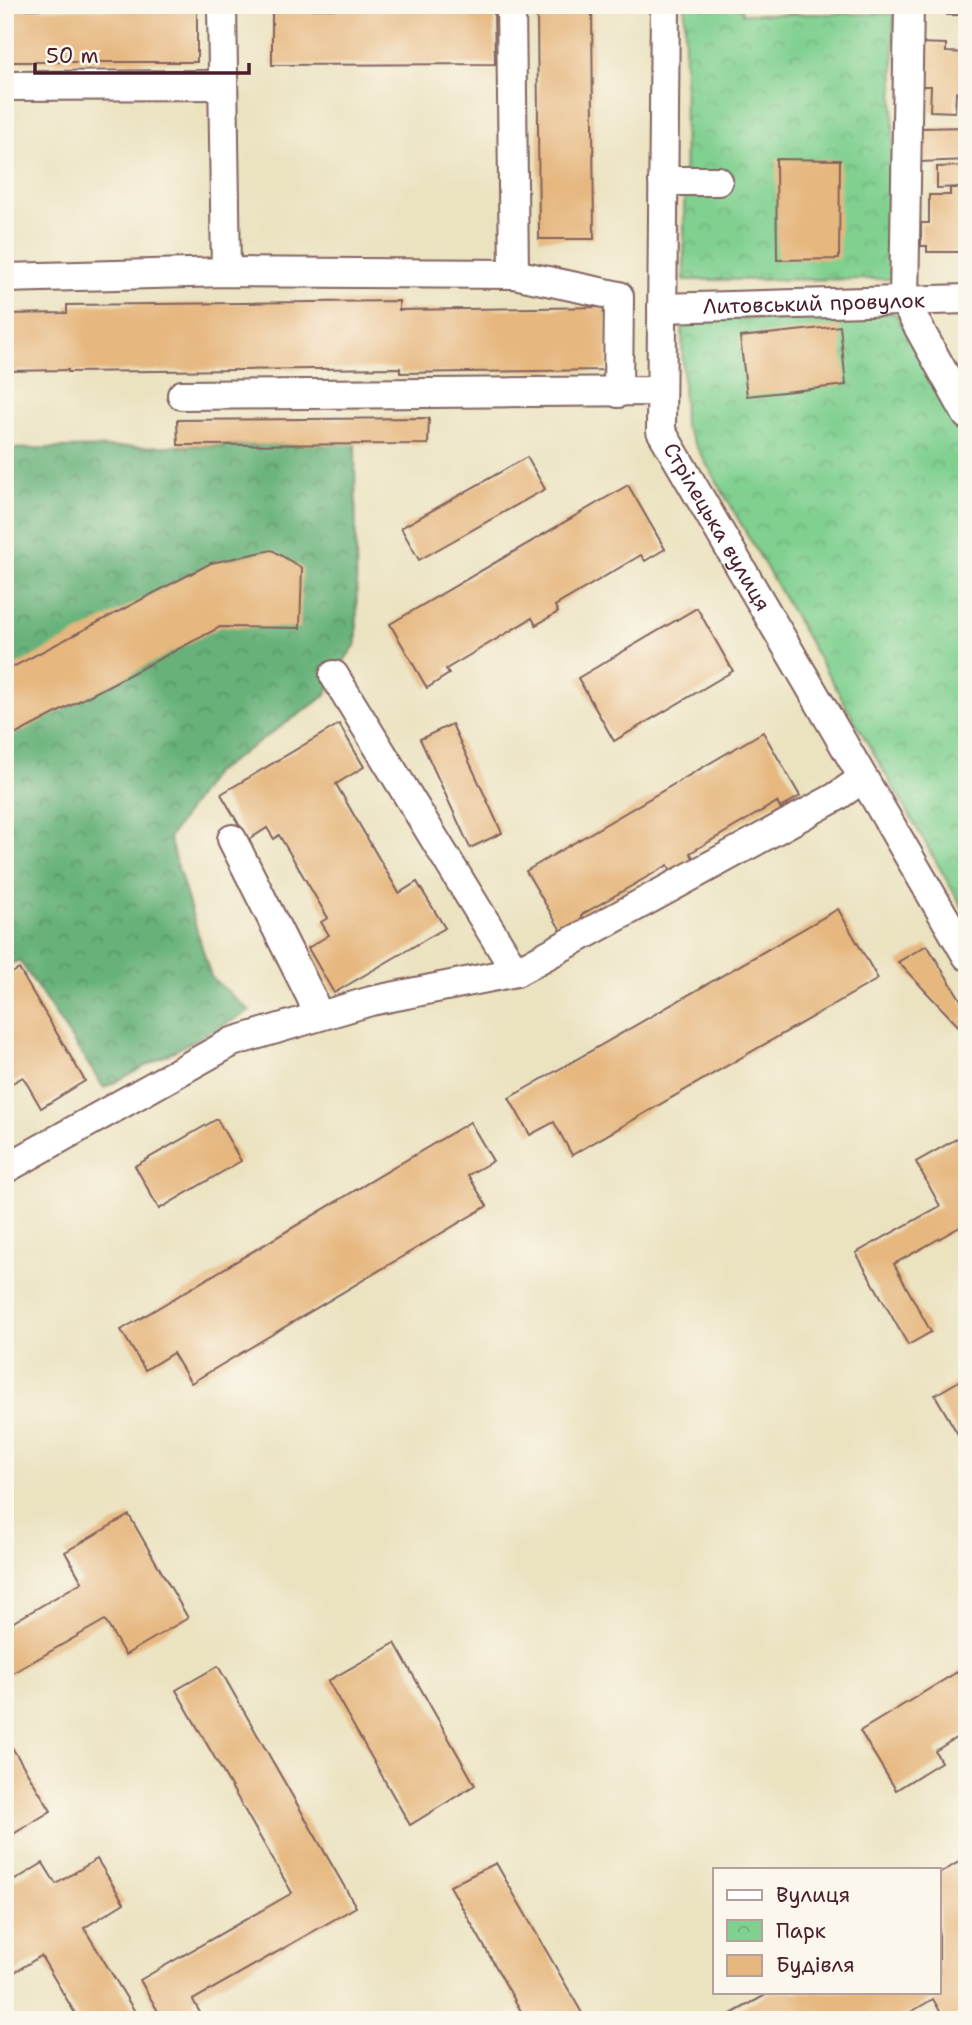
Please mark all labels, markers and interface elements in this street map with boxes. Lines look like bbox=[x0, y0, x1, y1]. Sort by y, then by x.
scale bar bbox=[35, 32, 248, 76]
text: 50 m bbox=[46, 42, 99, 70]
street label: Литовський провулок bbox=[702, 286, 925, 321]
street label: Стрілецька вулиця bbox=[657, 437, 777, 616]
legend bbox=[713, 1868, 940, 1994]
text: Вулиця bbox=[776, 1881, 850, 1909]
text: Парк bbox=[776, 1917, 826, 1945]
text: Будівля bbox=[776, 1951, 855, 1979]

